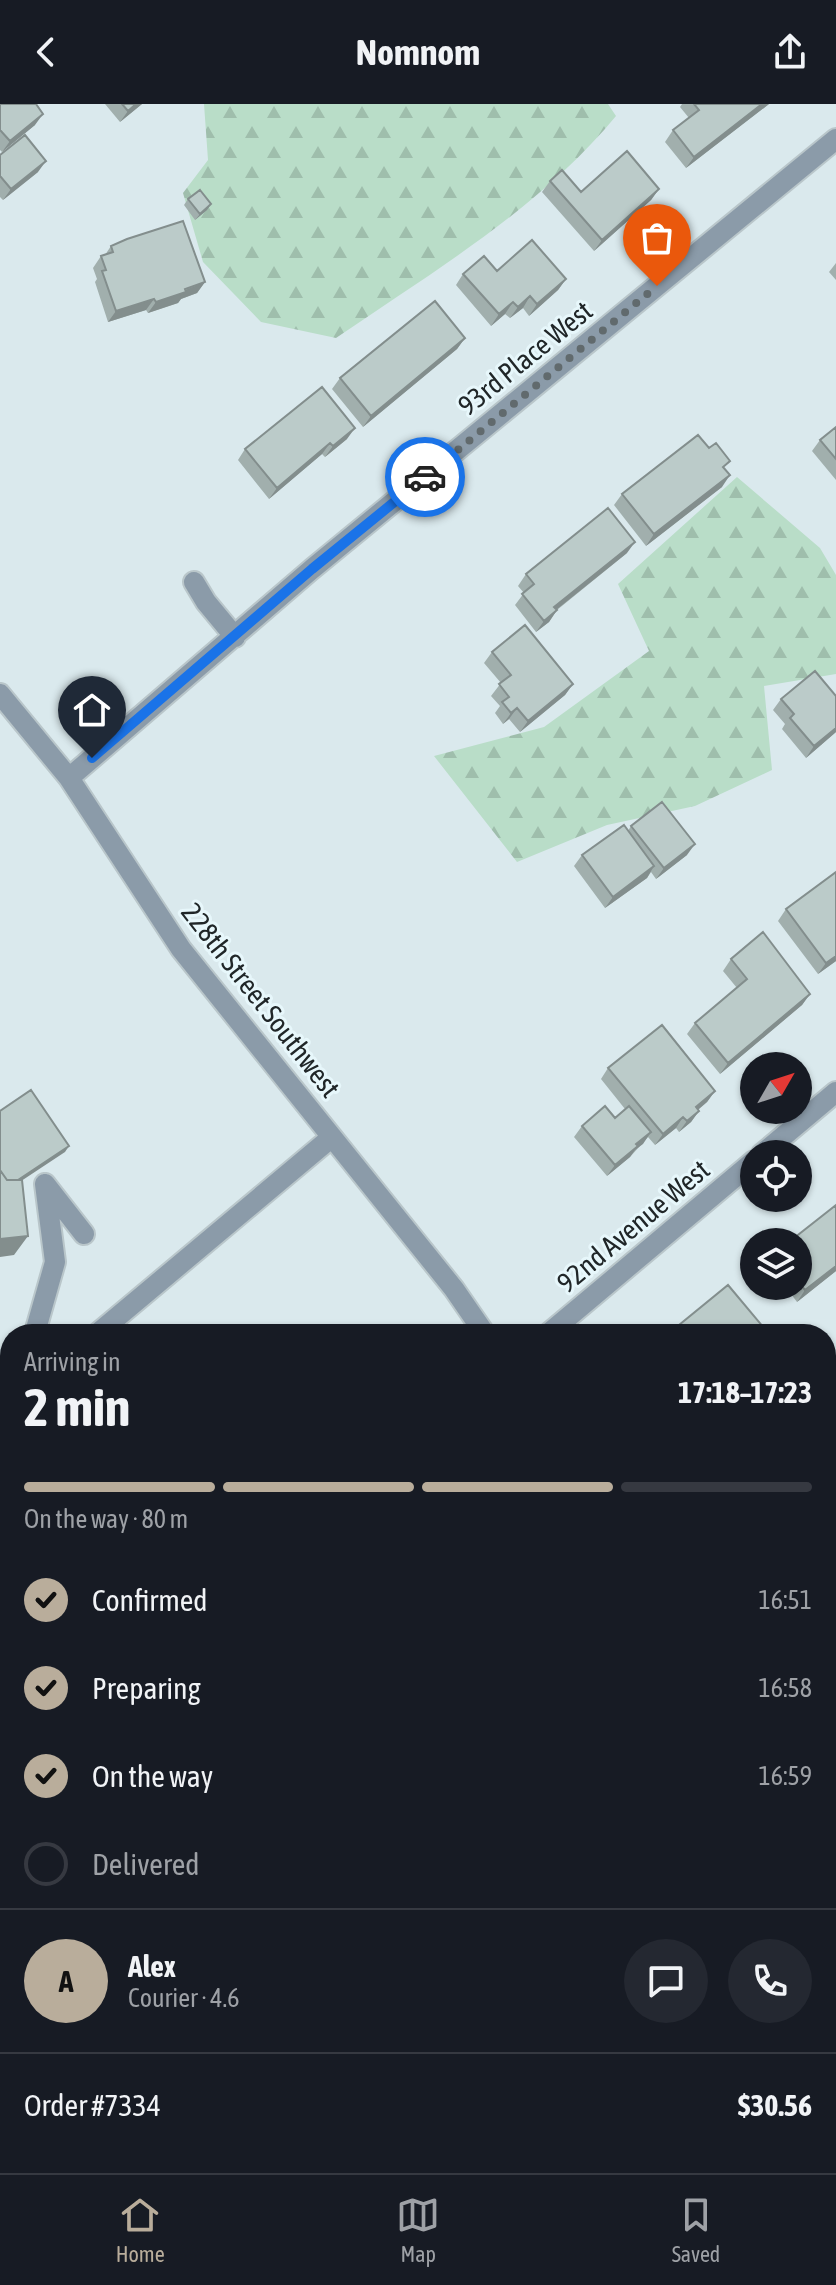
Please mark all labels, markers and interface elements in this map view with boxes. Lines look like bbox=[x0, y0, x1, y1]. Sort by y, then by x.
icon: back bbox=[24, 30, 68, 74]
icon: share bbox=[768, 30, 812, 74]
text: Nomnom bbox=[356, 31, 480, 73]
pin bbox=[623, 204, 691, 286]
icon: bag bbox=[635, 216, 679, 260]
street label: 93rd Place West bbox=[452, 294, 598, 422]
courier bbox=[385, 437, 465, 517]
icon: car bbox=[403, 455, 447, 499]
pin bbox=[58, 676, 126, 758]
icon: home bbox=[70, 688, 114, 732]
street label: 228th Street Southwest bbox=[175, 897, 347, 1103]
north arrow bbox=[740, 1052, 812, 1124]
map controls bbox=[740, 1052, 812, 1300]
button: locate bbox=[740, 1140, 812, 1212]
street label: 92nd Avenue West bbox=[551, 1153, 715, 1299]
button: layers bbox=[740, 1228, 812, 1300]
text: Arriving in bbox=[24, 1347, 121, 1377]
text: 17:18–17:23 bbox=[678, 1375, 812, 1409]
text: 2 min bbox=[24, 1377, 130, 1437]
text: On the way · 80 m bbox=[24, 1504, 188, 1534]
icon: check bbox=[24, 1578, 68, 1622]
text: Confirmed bbox=[92, 1583, 207, 1617]
text: 16:51 bbox=[758, 1585, 812, 1615]
icon: check bbox=[24, 1666, 68, 1710]
text: Preparing bbox=[92, 1671, 201, 1705]
text: 16:58 bbox=[758, 1673, 812, 1703]
icon: check bbox=[24, 1754, 68, 1798]
text: On the way bbox=[92, 1759, 213, 1793]
text: 16:59 bbox=[758, 1761, 812, 1791]
text: Delivered bbox=[92, 1847, 200, 1881]
button: chat bbox=[624, 1939, 708, 2023]
button: phone bbox=[728, 1939, 812, 2023]
text: Alex bbox=[128, 1949, 176, 1983]
text: A bbox=[59, 1964, 73, 1998]
text: Courier · 4.6 bbox=[128, 1983, 239, 2013]
text: Order #7334 bbox=[24, 2088, 161, 2122]
text: $30.56 bbox=[738, 2088, 812, 2122]
tab: Home bbox=[116, 2193, 165, 2267]
tab: Map bbox=[396, 2193, 440, 2267]
tab: Saved bbox=[672, 2193, 720, 2267]

